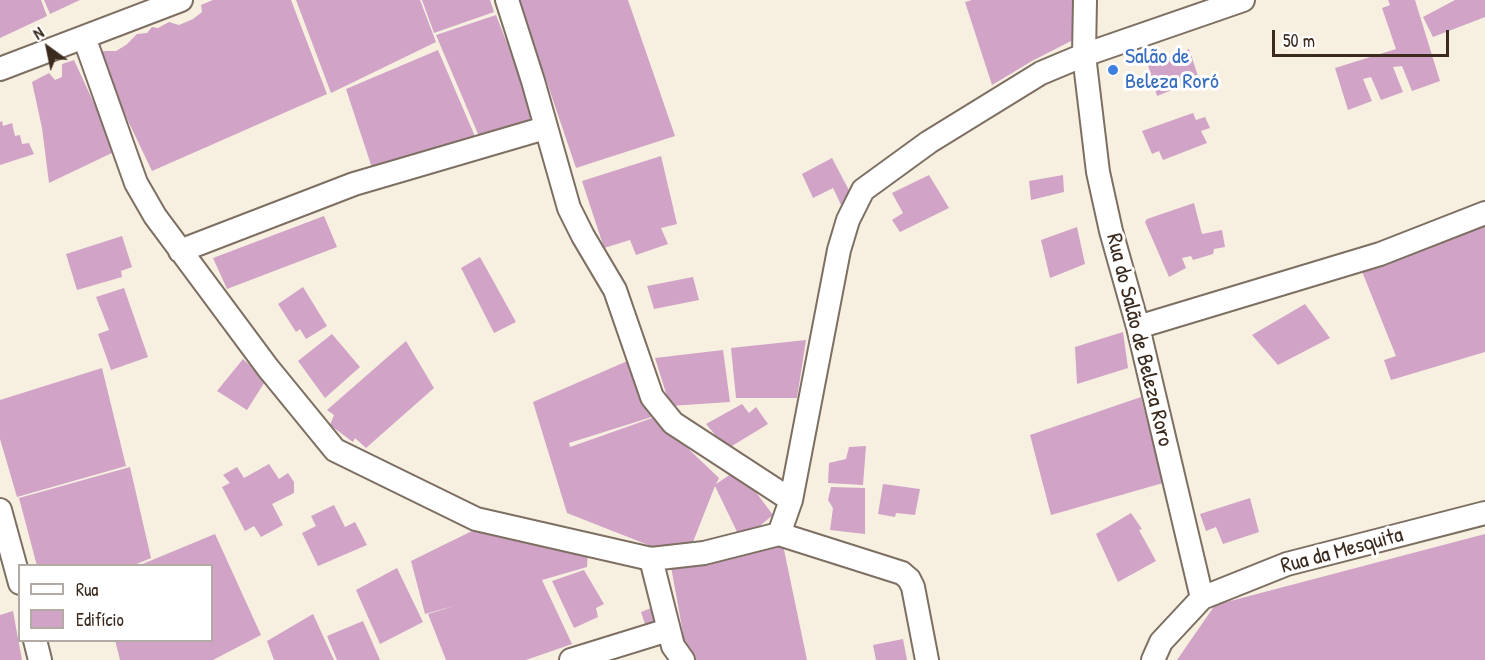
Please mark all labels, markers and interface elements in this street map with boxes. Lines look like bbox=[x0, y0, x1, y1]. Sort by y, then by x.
north arrow bbox=[18, 18, 78, 78]
scale bar bbox=[1275, 18, 1452, 56]
text: N bbox=[29, 21, 48, 44]
text: 50 m bbox=[1283, 28, 1315, 53]
place label: Salão de Beleza Roró bbox=[1125, 44, 1219, 96]
marker: Salão de Beleza Roró bbox=[1106, 63, 1120, 77]
street label: Rua do Salão de Beleza Roro bbox=[1100, 231, 1178, 449]
street label: Rua da Mesquita bbox=[1278, 522, 1406, 580]
legend bbox=[18, 564, 213, 642]
text: Rua bbox=[76, 577, 98, 602]
text: Edifício bbox=[76, 607, 124, 632]

